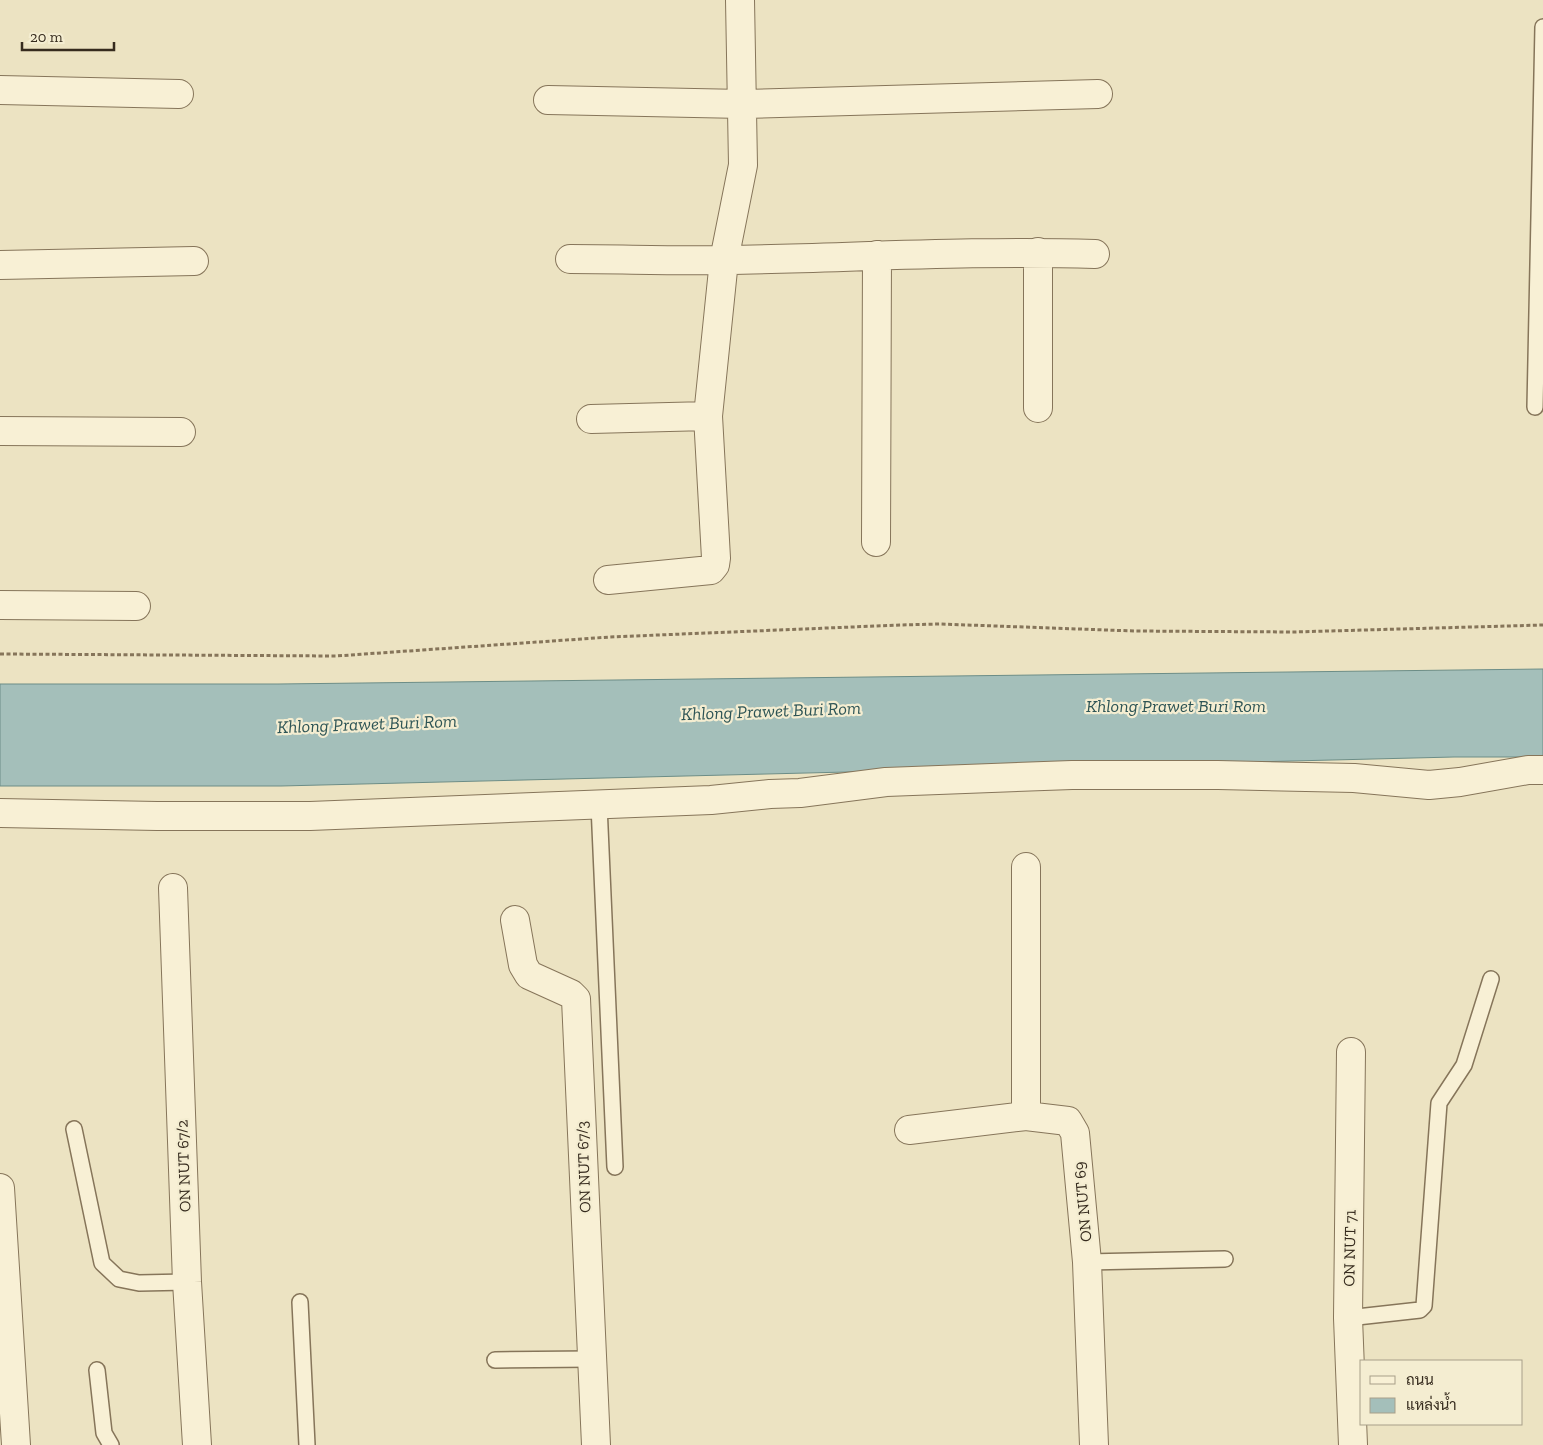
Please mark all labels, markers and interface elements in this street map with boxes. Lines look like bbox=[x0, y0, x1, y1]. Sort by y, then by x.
scale bar bbox=[22, 20, 115, 52]
text: 20 m bbox=[30, 28, 63, 46]
water label: Khlong Prawet Buri Rom bbox=[1086, 695, 1266, 717]
water label: Khlong Prawet Buri Rom bbox=[681, 697, 861, 725]
water label: Khlong Prawet Buri Rom bbox=[277, 710, 457, 738]
street label: ON NUT 67/2 bbox=[172, 1119, 195, 1213]
street label: ON NUT 67/3 bbox=[572, 1120, 595, 1213]
street label: ON NUT 69 bbox=[1070, 1161, 1095, 1243]
street label: ON NUT 71 bbox=[1339, 1209, 1360, 1287]
legend bbox=[1360, 1360, 1523, 1425]
text: ถนน bbox=[1406, 1371, 1434, 1389]
text: แหล่งน้ำ bbox=[1406, 1392, 1457, 1414]

